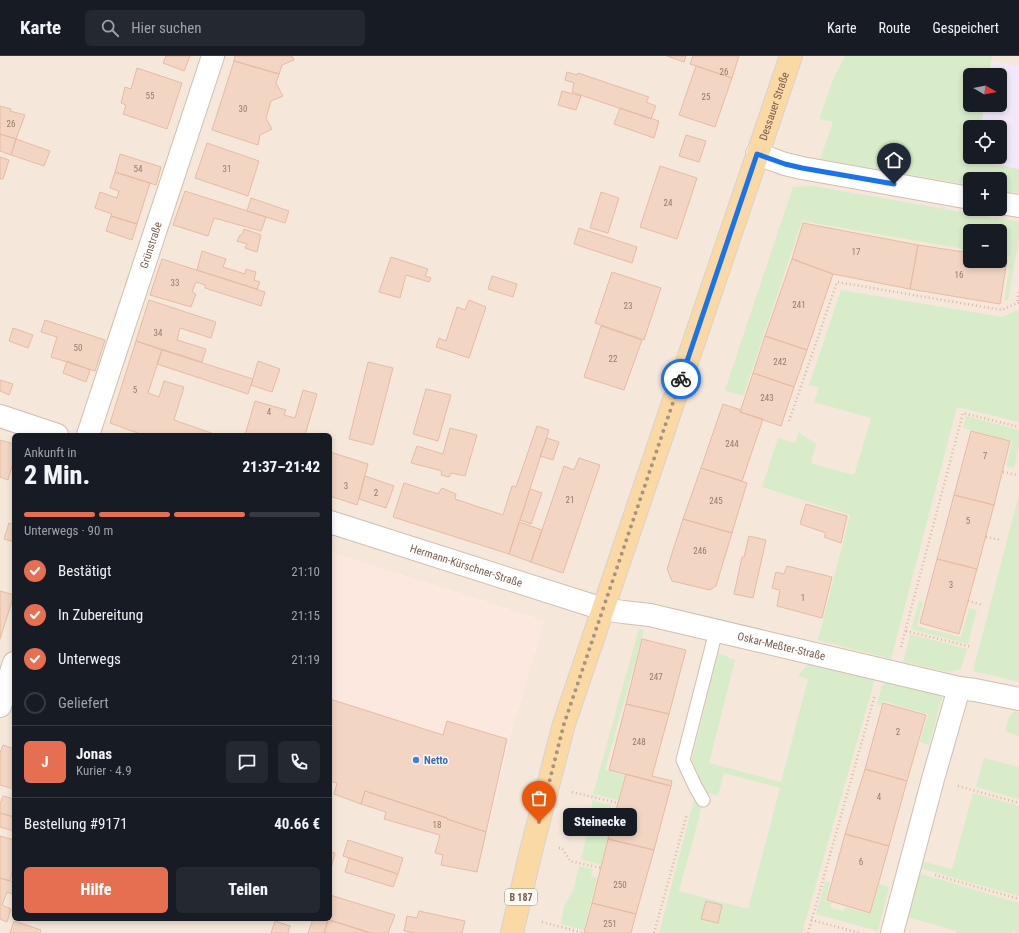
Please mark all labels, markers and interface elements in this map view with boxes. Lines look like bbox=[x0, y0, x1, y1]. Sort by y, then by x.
search box bbox=[85, 10, 365, 46]
text: Karte bbox=[20, 16, 61, 39]
icon: search bbox=[99, 17, 121, 39]
text: Hier suchen bbox=[131, 19, 202, 37]
text: Karte bbox=[827, 20, 857, 36]
text: Route bbox=[879, 20, 911, 36]
text: Gespeichert bbox=[933, 20, 999, 36]
house number: 26 bbox=[720, 67, 728, 77]
north arrow bbox=[963, 68, 1007, 112]
map controls bbox=[963, 68, 1007, 268]
street label: Dessauer Straße bbox=[757, 70, 792, 142]
house number: 55 bbox=[146, 91, 155, 101]
house number: 25 bbox=[702, 92, 711, 102]
house number: 30 bbox=[239, 104, 247, 114]
house number: 26 bbox=[7, 119, 15, 129]
button: locate bbox=[963, 120, 1007, 164]
pin bbox=[877, 143, 911, 184]
icon: home bbox=[883, 149, 905, 171]
house number: 54 bbox=[134, 164, 143, 174]
house number: 31 bbox=[223, 164, 231, 174]
button: + bbox=[963, 172, 1007, 216]
house number: 24 bbox=[664, 198, 673, 208]
street label: Grünstraße bbox=[137, 220, 165, 270]
button: − bbox=[963, 224, 1007, 268]
house number: 17 bbox=[852, 247, 861, 257]
house number: 16 bbox=[955, 270, 963, 280]
house number: 33 bbox=[171, 278, 179, 288]
house number: 241 bbox=[792, 300, 806, 310]
house number: 23 bbox=[624, 301, 632, 311]
house number: 34 bbox=[154, 328, 163, 338]
house number: 50 bbox=[74, 343, 82, 353]
house number: 22 bbox=[609, 354, 618, 364]
house number: 242 bbox=[773, 357, 787, 367]
courier bbox=[661, 359, 701, 399]
icon: bike bbox=[670, 368, 692, 390]
house number: 5 bbox=[133, 385, 138, 395]
house number: 243 bbox=[760, 393, 774, 403]
house number: 4 bbox=[267, 407, 272, 417]
house number: 244 bbox=[725, 439, 739, 449]
text: Ankunft in bbox=[24, 445, 76, 460]
house number: 7 bbox=[983, 451, 988, 461]
text: 21:37–21:42 bbox=[242, 458, 320, 476]
text: 2 Min. bbox=[24, 460, 90, 490]
house number: 3 bbox=[344, 481, 348, 491]
house number: 2 bbox=[374, 488, 379, 498]
house number: 21 bbox=[566, 495, 574, 505]
house number: 245 bbox=[709, 496, 723, 506]
house number: 5 bbox=[966, 516, 971, 526]
text: Unterwegs · 90 m bbox=[24, 523, 113, 538]
street label: Hermann-Kürschner-Straße bbox=[408, 542, 524, 590]
house number: 246 bbox=[693, 546, 707, 556]
icon: check bbox=[24, 560, 46, 582]
text: Bestätigt bbox=[58, 562, 111, 580]
text: 21:10 bbox=[291, 564, 320, 579]
house number: 3 bbox=[949, 580, 953, 590]
house number: 1 bbox=[801, 593, 805, 603]
icon: check bbox=[24, 604, 46, 626]
text: In Zubereitung bbox=[58, 606, 143, 624]
text: 21:15 bbox=[291, 608, 320, 623]
street label: Oskar-Meßter-Straße bbox=[736, 630, 827, 663]
icon: check bbox=[24, 648, 46, 670]
text: Unterwegs bbox=[58, 650, 121, 668]
text: 21:19 bbox=[291, 652, 320, 667]
house number: 247 bbox=[649, 672, 663, 682]
text: Geliefert bbox=[58, 694, 109, 712]
house number: 2 bbox=[896, 727, 901, 737]
house number: 248 bbox=[632, 737, 646, 747]
button: chat bbox=[226, 741, 268, 783]
button: phone bbox=[278, 741, 320, 783]
text: Jonas bbox=[76, 745, 112, 763]
text: J bbox=[41, 753, 49, 771]
place label: Netto bbox=[424, 754, 449, 767]
marker: Netto bbox=[411, 755, 421, 765]
text: Kurier · 4.9 bbox=[76, 763, 132, 778]
pin bbox=[522, 781, 556, 822]
icon: bag bbox=[528, 787, 550, 809]
house number: 4 bbox=[877, 792, 882, 802]
callout: Steinecke bbox=[563, 808, 637, 836]
text: Steinecke bbox=[574, 814, 626, 829]
text: Bestellung #9171 bbox=[24, 815, 128, 833]
text: 40.66 € bbox=[274, 815, 320, 833]
house number: 18 bbox=[433, 820, 441, 830]
house number: 6 bbox=[859, 857, 863, 867]
button: Hilfe bbox=[24, 867, 168, 913]
button: Teilen bbox=[176, 867, 320, 913]
house number: 250 bbox=[613, 880, 627, 890]
road number: B 187 bbox=[505, 889, 537, 905]
house number: 251 bbox=[603, 919, 617, 929]

